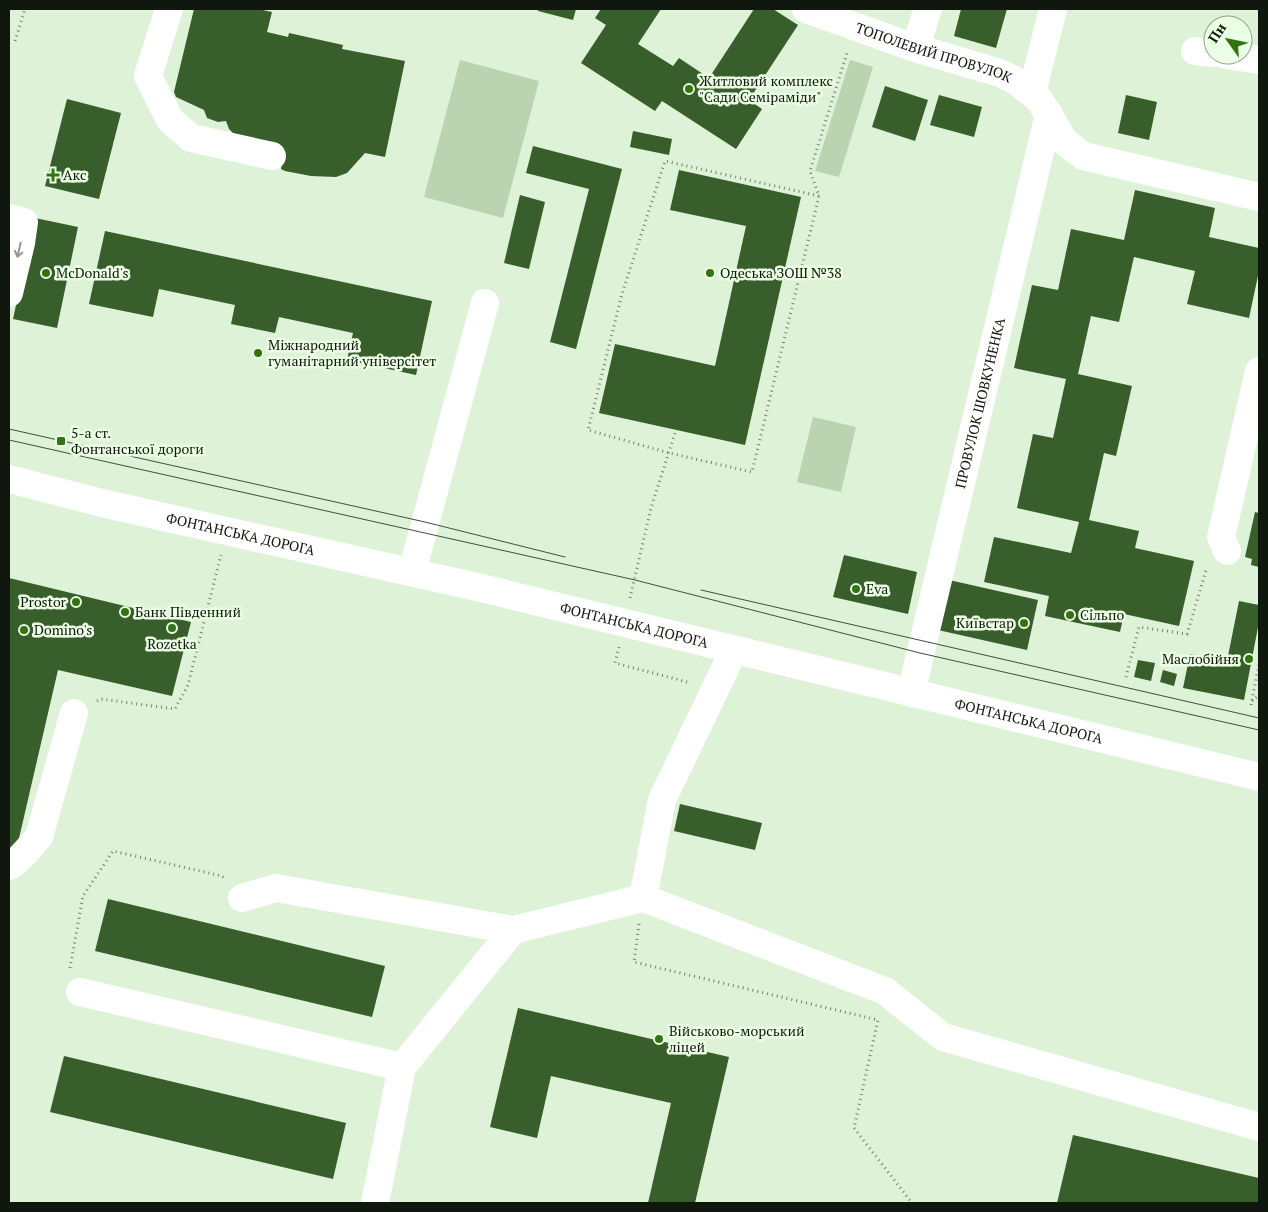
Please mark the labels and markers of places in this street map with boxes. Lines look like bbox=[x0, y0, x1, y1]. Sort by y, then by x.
place label: Житловий комплекс "Сади Семіраміди" bbox=[699, 71, 833, 106]
marker: Житловий комплекс "Сади Семіраміди" bbox=[683, 83, 695, 95]
place label: Акс bbox=[63, 165, 87, 184]
marker: Акс bbox=[47, 169, 59, 181]
place label: McDonald's bbox=[56, 263, 128, 282]
place label: Одеська ЗОШ №38 bbox=[720, 263, 842, 282]
marker: McDonald's bbox=[40, 267, 52, 279]
marker: Одеська ЗОШ №38 bbox=[704, 267, 716, 279]
place label: Міжнародний гуманітарний універсітет bbox=[268, 335, 436, 370]
marker: Міжнародний гуманітарний універсітет bbox=[252, 347, 264, 359]
place label: 5-а ст. Фонтанської дороги bbox=[71, 423, 204, 458]
marker: 5-а ст. Фонтанської дороги bbox=[55, 435, 67, 447]
place label: Eva bbox=[866, 579, 888, 598]
marker: Eva bbox=[850, 583, 862, 595]
place label: Prostor bbox=[20, 592, 67, 611]
marker: Prostor bbox=[70, 596, 82, 608]
place label: Банк Південний bbox=[135, 602, 241, 621]
place label: Сільпо bbox=[1080, 605, 1124, 624]
marker: Банк Південний bbox=[119, 606, 131, 618]
marker: Сільпо bbox=[1064, 609, 1076, 621]
place label: Київстар bbox=[956, 613, 1014, 632]
marker: Київстар bbox=[1018, 617, 1030, 629]
place label: Domino's bbox=[34, 620, 92, 639]
marker: Rozetka bbox=[166, 622, 178, 634]
marker: Domino's bbox=[18, 624, 30, 636]
place label: Rozetka bbox=[147, 634, 197, 653]
place label: Маслобійня bbox=[1162, 649, 1239, 668]
marker: Маслобійня bbox=[1243, 653, 1255, 665]
place label: Військово-морський ліцей bbox=[669, 1021, 805, 1056]
marker: Військово-морський ліцей bbox=[653, 1033, 665, 1045]

